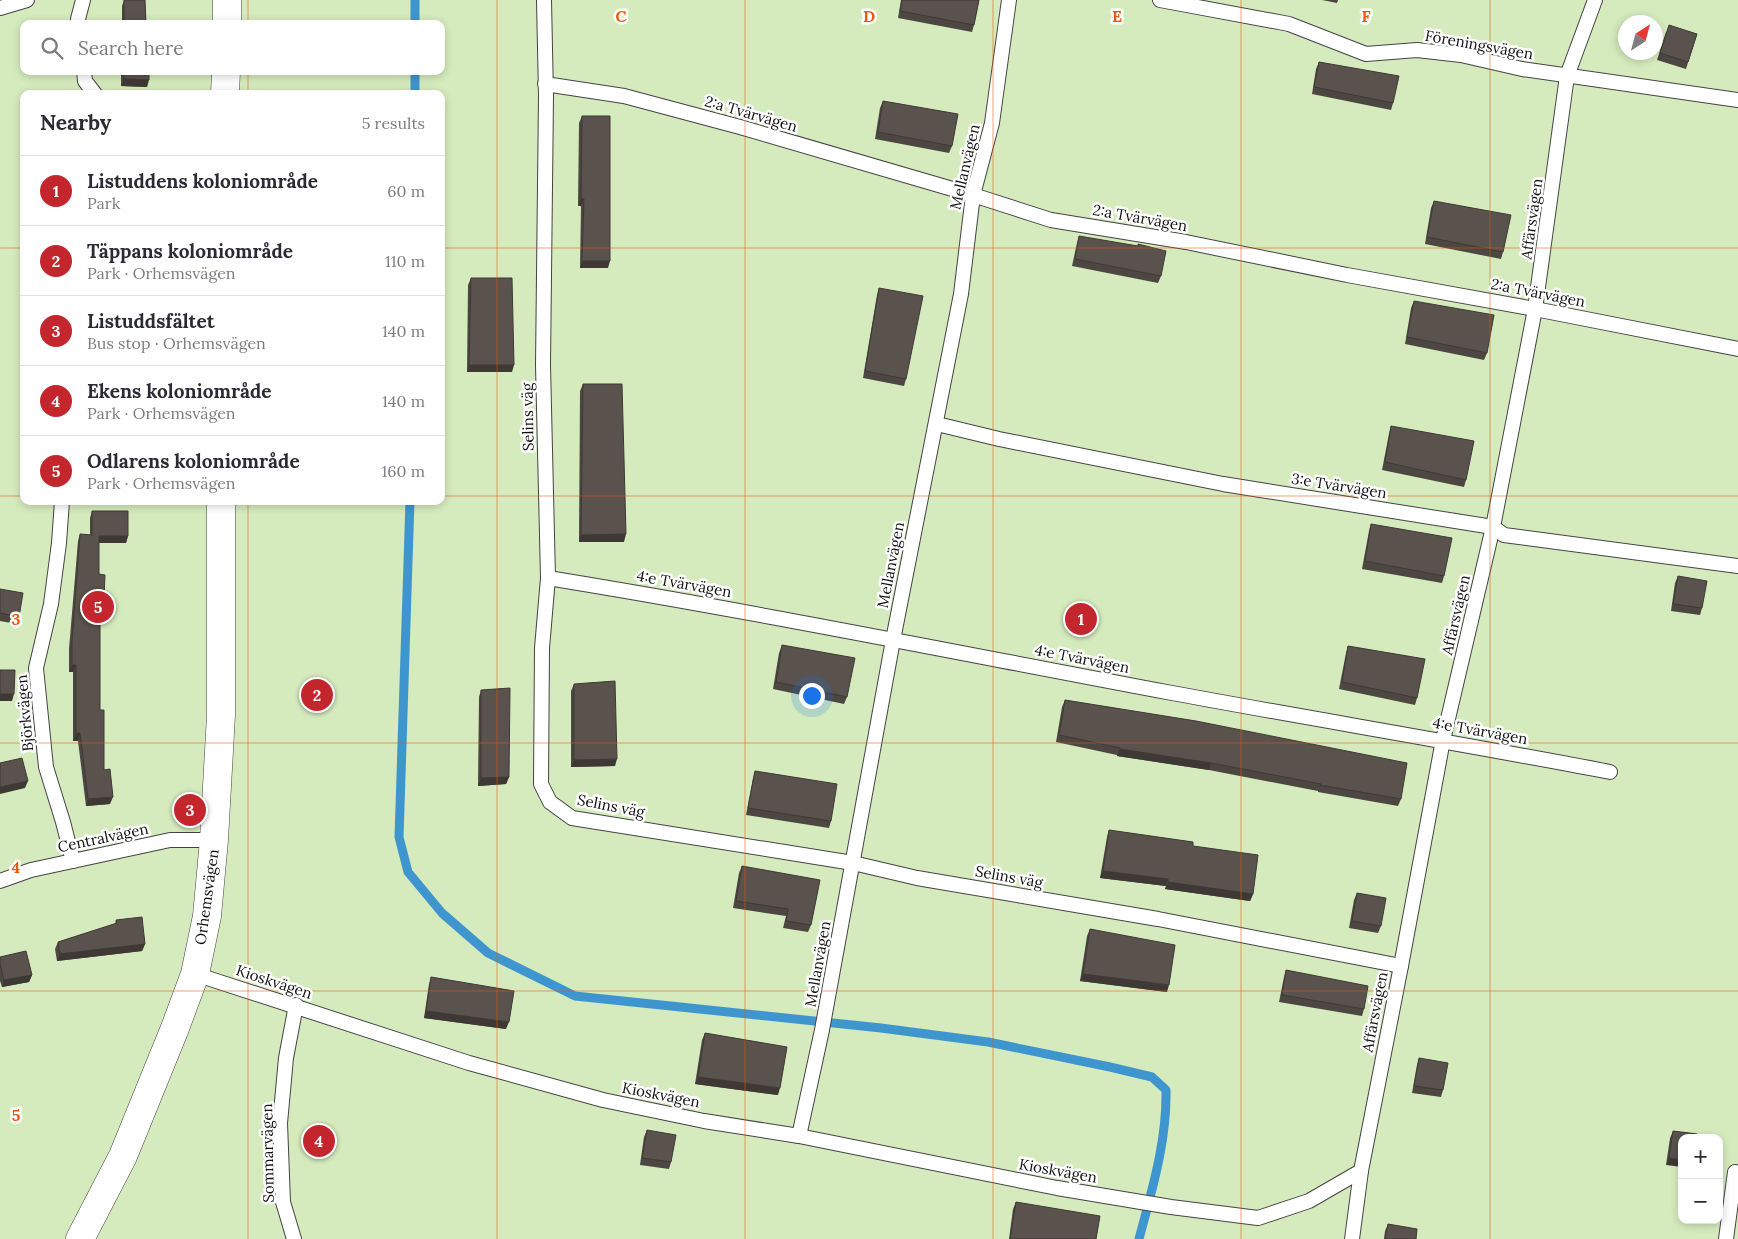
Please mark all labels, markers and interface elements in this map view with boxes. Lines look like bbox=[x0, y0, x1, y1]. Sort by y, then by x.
text: C bbox=[615, 6, 627, 26]
text: D bbox=[863, 6, 875, 26]
text: E bbox=[1112, 6, 1122, 26]
text: F bbox=[1361, 6, 1371, 26]
north arrow bbox=[1618, 15, 1663, 60]
search box bbox=[20, 20, 445, 75]
street label: Föreningsvägen bbox=[1423, 26, 1535, 63]
icon: search bbox=[38, 34, 66, 62]
text: Search here bbox=[78, 36, 184, 60]
street label: 2:a Tvärvägen bbox=[703, 91, 800, 136]
text: Nearby bbox=[40, 109, 111, 136]
text: 5 results bbox=[362, 113, 425, 133]
street label: Mellanvägen bbox=[945, 122, 984, 212]
text: Listuddens koloniområde bbox=[87, 169, 318, 193]
street label: Affärsvägen bbox=[1516, 177, 1547, 262]
text: 1 bbox=[53, 181, 59, 201]
text: 60 m bbox=[387, 181, 425, 201]
text: Park bbox=[87, 193, 120, 213]
street label: 2:a Tvärvägen bbox=[1091, 200, 1189, 235]
text: Täppans koloniområde bbox=[87, 239, 293, 263]
text: 2 bbox=[52, 251, 60, 271]
text: 110 m bbox=[385, 251, 425, 271]
text: Park · Orhemsvägen bbox=[87, 263, 236, 283]
street label: 2:a Tvärvägen bbox=[1489, 274, 1587, 311]
text: Listuddsfältet bbox=[87, 309, 215, 333]
text: 3 bbox=[52, 321, 60, 341]
text: 140 m bbox=[382, 321, 425, 341]
text: Bus stop · Orhemsvägen bbox=[87, 333, 266, 353]
text: Ekens koloniområde bbox=[87, 379, 272, 403]
street label: Selins väg bbox=[517, 382, 538, 451]
text: 4 bbox=[52, 391, 60, 411]
text: 140 m bbox=[382, 391, 425, 411]
text: Park · Orhemsvägen bbox=[87, 403, 236, 423]
text: Odlarens koloniområde bbox=[87, 449, 300, 473]
text: 5 bbox=[52, 461, 60, 481]
text: 160 m bbox=[381, 461, 425, 481]
street label: 3:e Tvärvägen bbox=[1290, 469, 1388, 502]
text: Park · Orhemsvägen bbox=[87, 473, 236, 493]
street label: Mellanvägen bbox=[873, 520, 908, 610]
street label: 4:e Tvärvägen bbox=[635, 566, 733, 601]
street label: Affärsvägen bbox=[1437, 573, 1474, 658]
pin: 5 bbox=[82, 588, 114, 626]
pin: 1 bbox=[1065, 600, 1097, 638]
text: 3 bbox=[12, 609, 21, 629]
street label: 4:e Tvärvägen bbox=[1033, 640, 1131, 677]
street label: Björkvägen bbox=[12, 674, 37, 752]
pin: 2 bbox=[301, 676, 333, 714]
your location bbox=[799, 683, 825, 709]
street label: 4:e Tvärvägen bbox=[1431, 713, 1529, 748]
street label: Selins väg bbox=[576, 790, 647, 821]
pin: 3 bbox=[174, 791, 206, 829]
street label: Centralvägen bbox=[56, 819, 150, 856]
street label: Orhemsvägen bbox=[190, 848, 223, 946]
text: 4 bbox=[12, 857, 21, 877]
street label: Selins väg bbox=[974, 861, 1045, 892]
street label: Mellanvägen bbox=[801, 919, 834, 1009]
street label: Kioskvägen bbox=[234, 960, 315, 1003]
street label: Affärsvägen bbox=[1357, 970, 1392, 1055]
street label: Kioskvägen bbox=[621, 1078, 702, 1111]
street label: Sommarvägen bbox=[257, 1103, 278, 1203]
text: 5 bbox=[12, 1105, 21, 1125]
pin: 4 bbox=[303, 1122, 335, 1160]
map controls bbox=[1678, 1134, 1723, 1224]
button: + bbox=[1678, 1134, 1723, 1179]
street label: Kioskvägen bbox=[1018, 1154, 1099, 1187]
button: − bbox=[1678, 1179, 1723, 1224]

